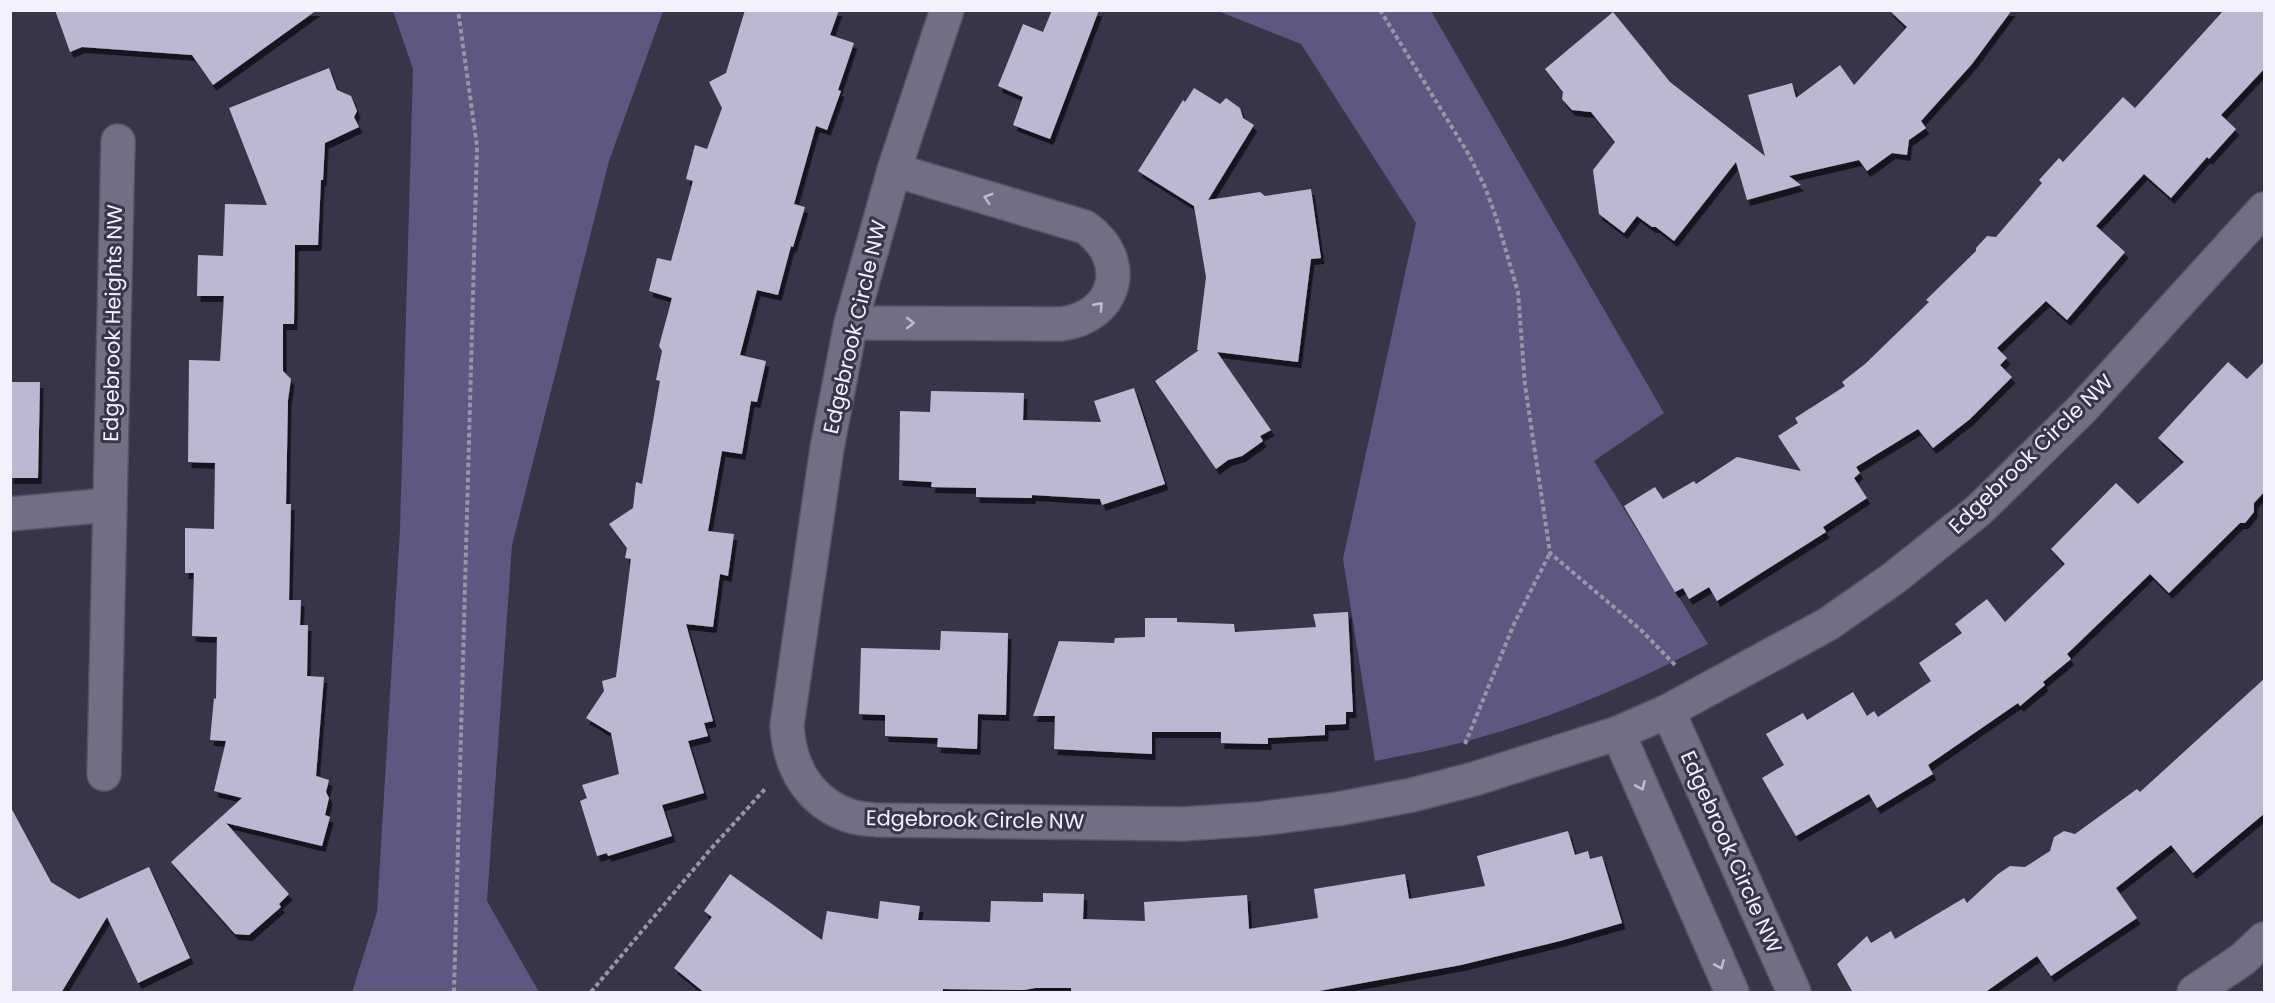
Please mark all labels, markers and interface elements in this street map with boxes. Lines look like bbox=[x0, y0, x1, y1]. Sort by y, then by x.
one-way arrow bbox=[983, 193, 994, 205]
street label: Edgebrook Heights NW bbox=[96, 204, 129, 442]
street label: Edgebrook Circle NW bbox=[816, 217, 893, 437]
one-way arrow bbox=[1092, 302, 1103, 313]
one-way arrow bbox=[905, 317, 914, 329]
street label: Edgebrook Circle NW bbox=[1942, 367, 2120, 540]
street label: Edgebrook Circle NW bbox=[1674, 746, 1789, 958]
one-way arrow bbox=[1634, 780, 1646, 791]
street label: Edgebrook Circle NW bbox=[866, 803, 1085, 836]
one-way arrow bbox=[1712, 959, 1724, 970]

